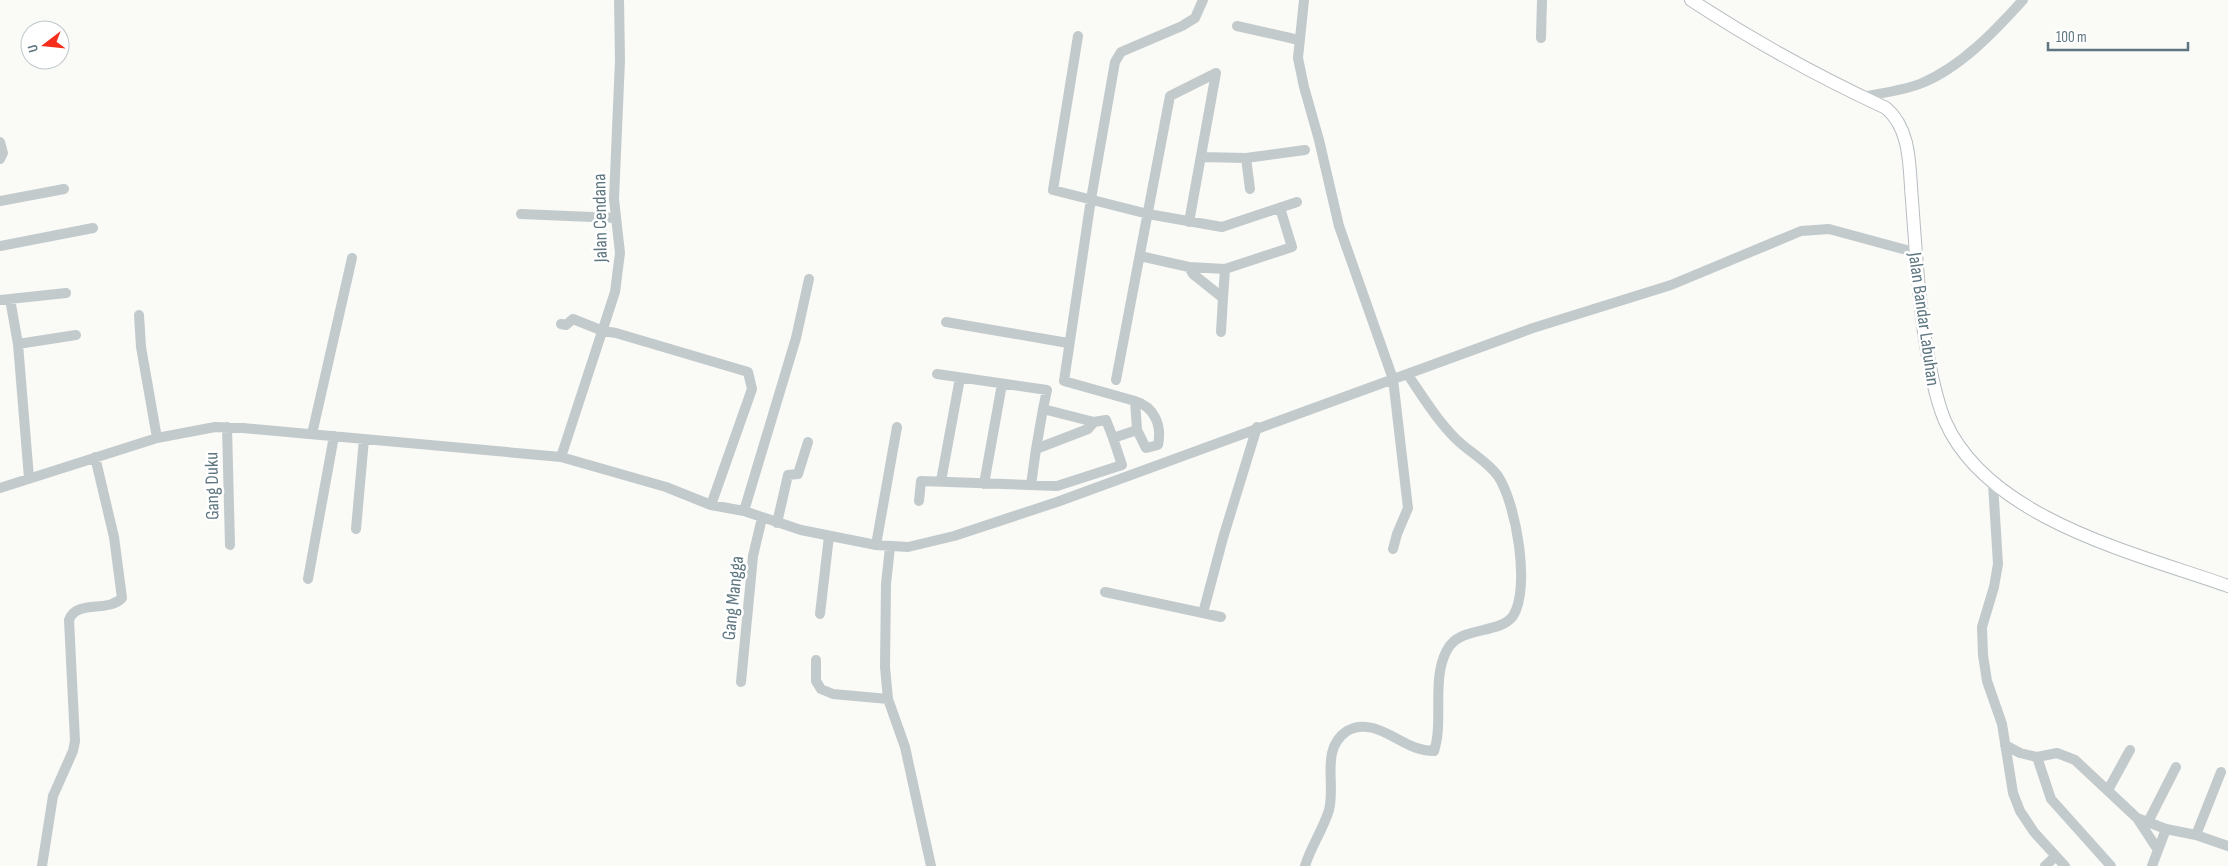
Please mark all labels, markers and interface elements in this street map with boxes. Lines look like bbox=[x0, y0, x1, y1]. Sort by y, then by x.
north arrow bbox=[20, 20, 70, 70]
scale bar bbox=[2048, 20, 2188, 52]
text: 100 m bbox=[2056, 28, 2087, 47]
text: U bbox=[24, 43, 42, 54]
street label: Jalan Cendana bbox=[588, 173, 613, 264]
street label: Jalan Bandar Labuhan bbox=[1903, 250, 1944, 387]
street label: Gang Duku bbox=[200, 452, 225, 520]
street label: Gang Mangga bbox=[718, 555, 749, 641]

